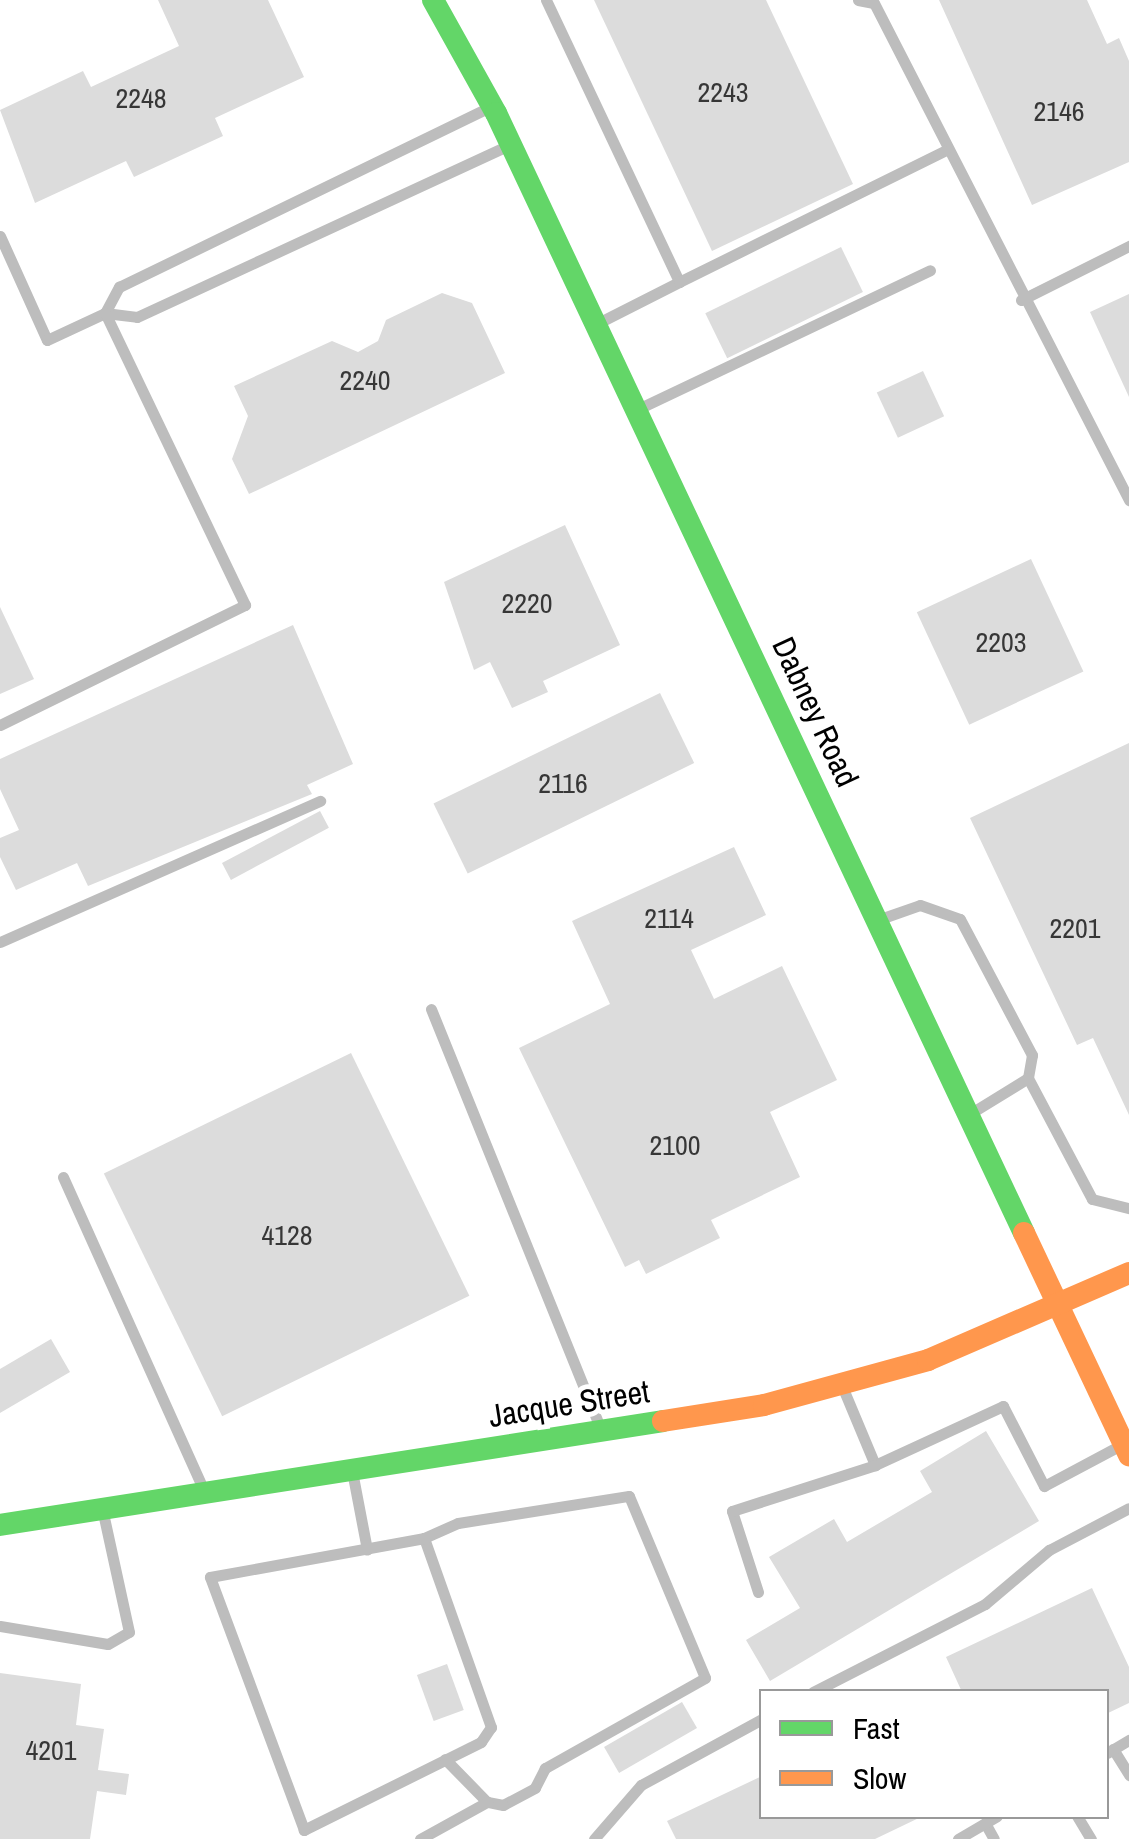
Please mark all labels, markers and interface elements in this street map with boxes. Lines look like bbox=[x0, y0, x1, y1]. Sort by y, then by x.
house number: 2243 bbox=[697, 75, 749, 109]
house number: 2248 bbox=[115, 81, 167, 115]
house number: 2146 bbox=[1033, 94, 1085, 128]
house number: 2240 bbox=[339, 363, 391, 397]
house number: 2220 bbox=[501, 586, 553, 620]
house number: 2203 bbox=[975, 625, 1027, 659]
street label: Dabney Road bbox=[764, 631, 866, 793]
house number: 2116 bbox=[538, 766, 588, 800]
house number: 2114 bbox=[644, 901, 694, 935]
house number: 2201 bbox=[1049, 911, 1101, 945]
house number: 2100 bbox=[649, 1128, 701, 1162]
house number: 4128 bbox=[261, 1218, 313, 1252]
street label: Jacque Street bbox=[486, 1372, 652, 1436]
legend bbox=[759, 1689, 1109, 1819]
text: Fast bbox=[853, 1708, 900, 1748]
house number: 4201 bbox=[25, 1733, 77, 1767]
text: Slow bbox=[853, 1758, 906, 1798]

